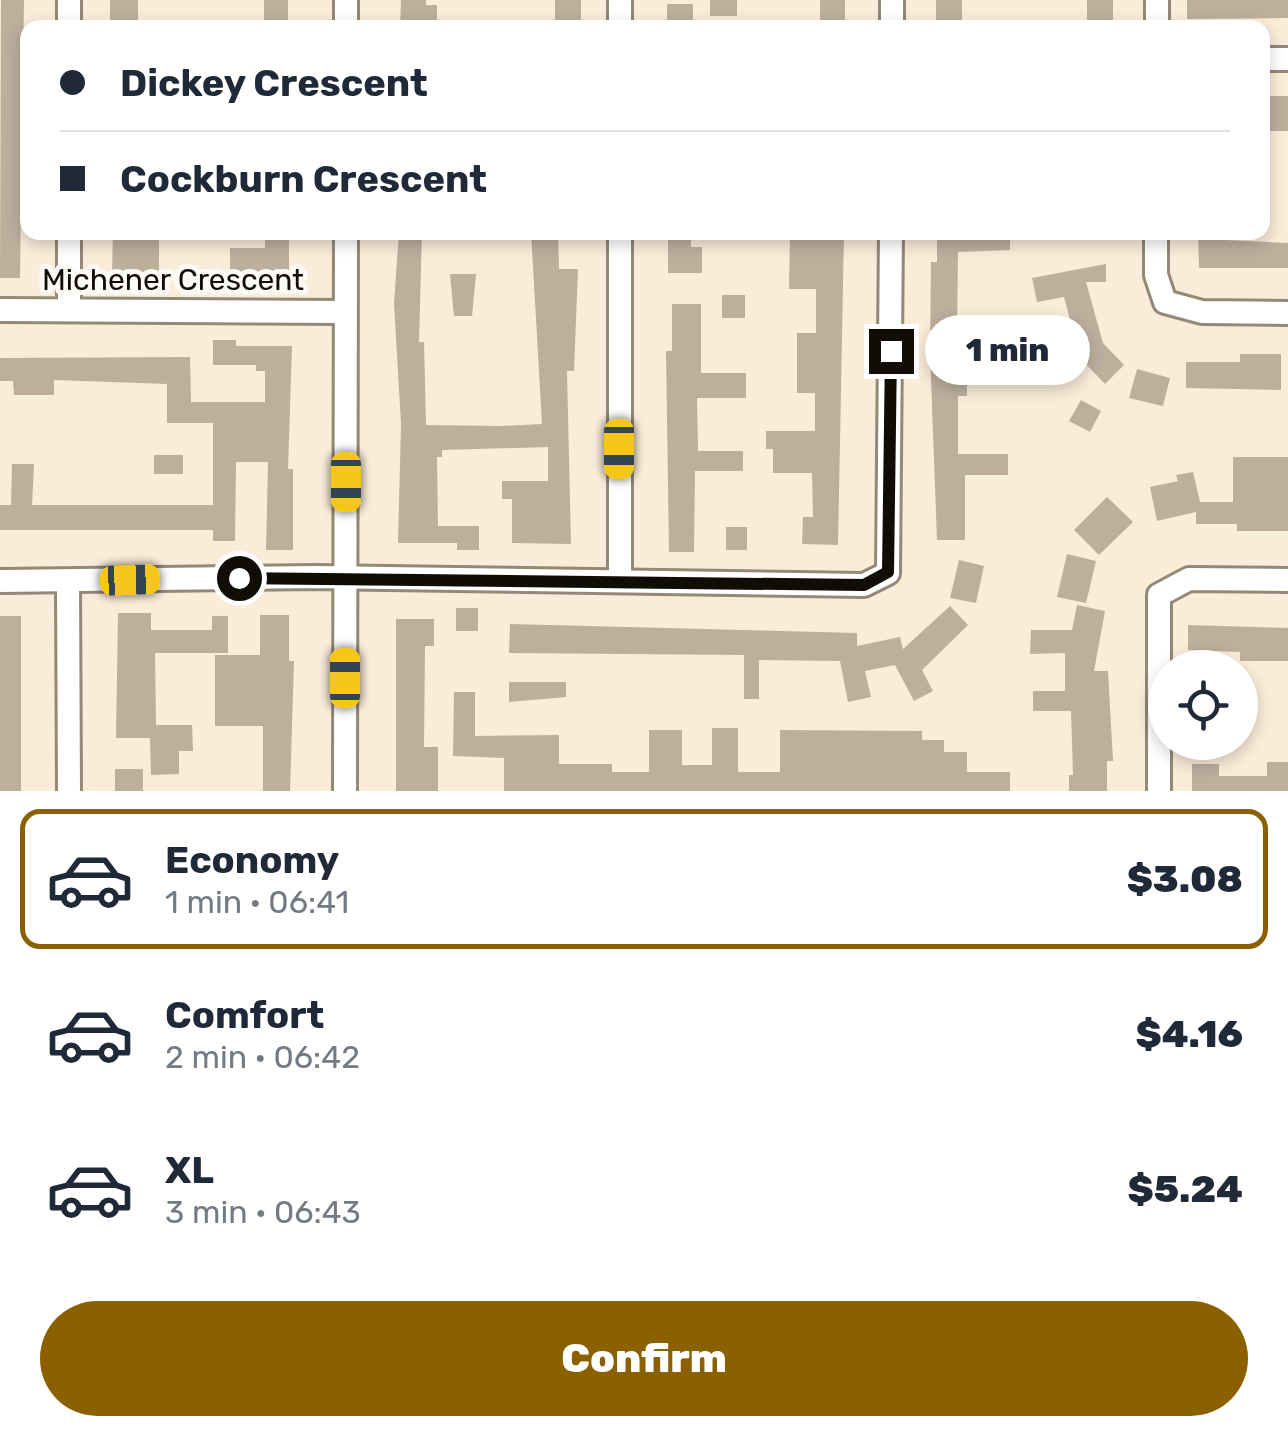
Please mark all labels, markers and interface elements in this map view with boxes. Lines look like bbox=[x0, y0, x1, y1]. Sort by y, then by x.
text: Dickey Crescent bbox=[120, 60, 428, 106]
text: Cockburn Crescent bbox=[120, 156, 487, 202]
street label: Michener Crescent bbox=[42, 262, 304, 298]
callout: 1 min bbox=[926, 316, 1091, 386]
route end bbox=[869, 329, 914, 374]
text: 1 min bbox=[966, 331, 1049, 369]
car bbox=[604, 419, 634, 479]
car bbox=[331, 452, 361, 512]
route start bbox=[217, 556, 262, 601]
car bbox=[99, 564, 161, 596]
car bbox=[330, 648, 360, 708]
map controls bbox=[1148, 650, 1258, 760]
button: locate bbox=[1148, 650, 1258, 760]
icon: car bbox=[45, 834, 135, 924]
text: Economy bbox=[165, 837, 339, 883]
text: $3.08 bbox=[1127, 856, 1243, 902]
text: 1 min · 06:41 bbox=[165, 883, 349, 921]
icon: car bbox=[45, 989, 135, 1079]
text: Comfort bbox=[165, 992, 324, 1038]
text: $4.16 bbox=[1136, 1011, 1243, 1057]
text: 2 min · 06:42 bbox=[165, 1038, 360, 1076]
icon: car bbox=[45, 1144, 135, 1234]
text: XL bbox=[165, 1147, 214, 1193]
text: $5.24 bbox=[1128, 1166, 1243, 1212]
text: 3 min · 06:43 bbox=[165, 1193, 361, 1231]
button: Confirm bbox=[40, 1301, 1248, 1416]

